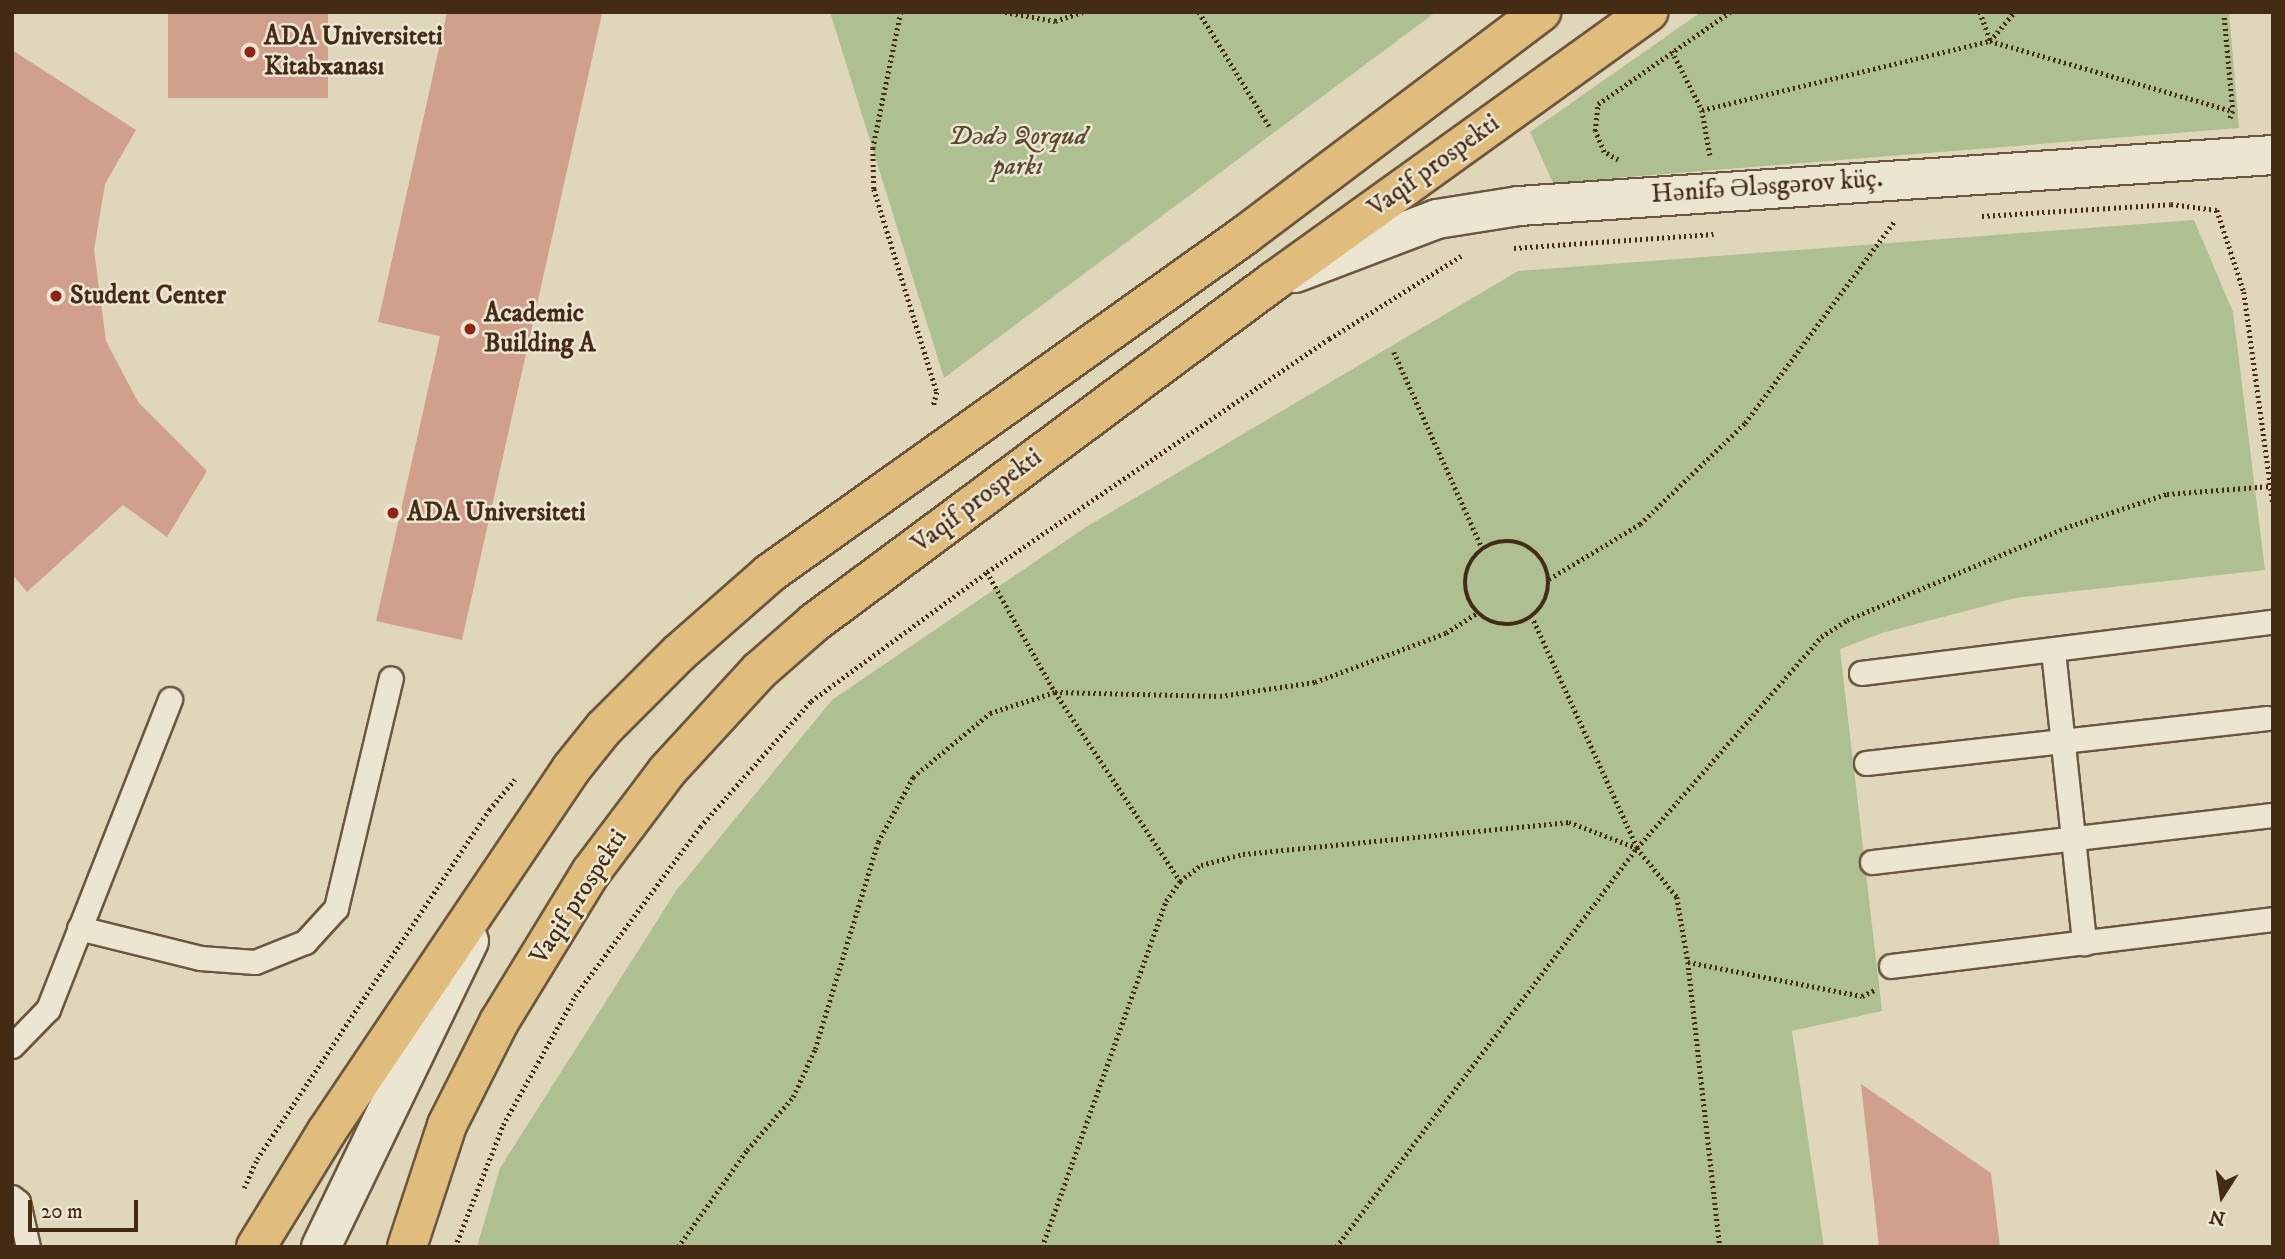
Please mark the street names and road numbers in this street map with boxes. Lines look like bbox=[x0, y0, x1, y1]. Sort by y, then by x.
street label: Vaqif prospekti bbox=[1362, 108, 1506, 224]
street label: Hənifə Ələsgərov küç. bbox=[1650, 163, 1884, 211]
street label: Vaqif prospekti bbox=[906, 442, 1048, 560]
street label: Vaqif prospekti bbox=[524, 824, 634, 970]

